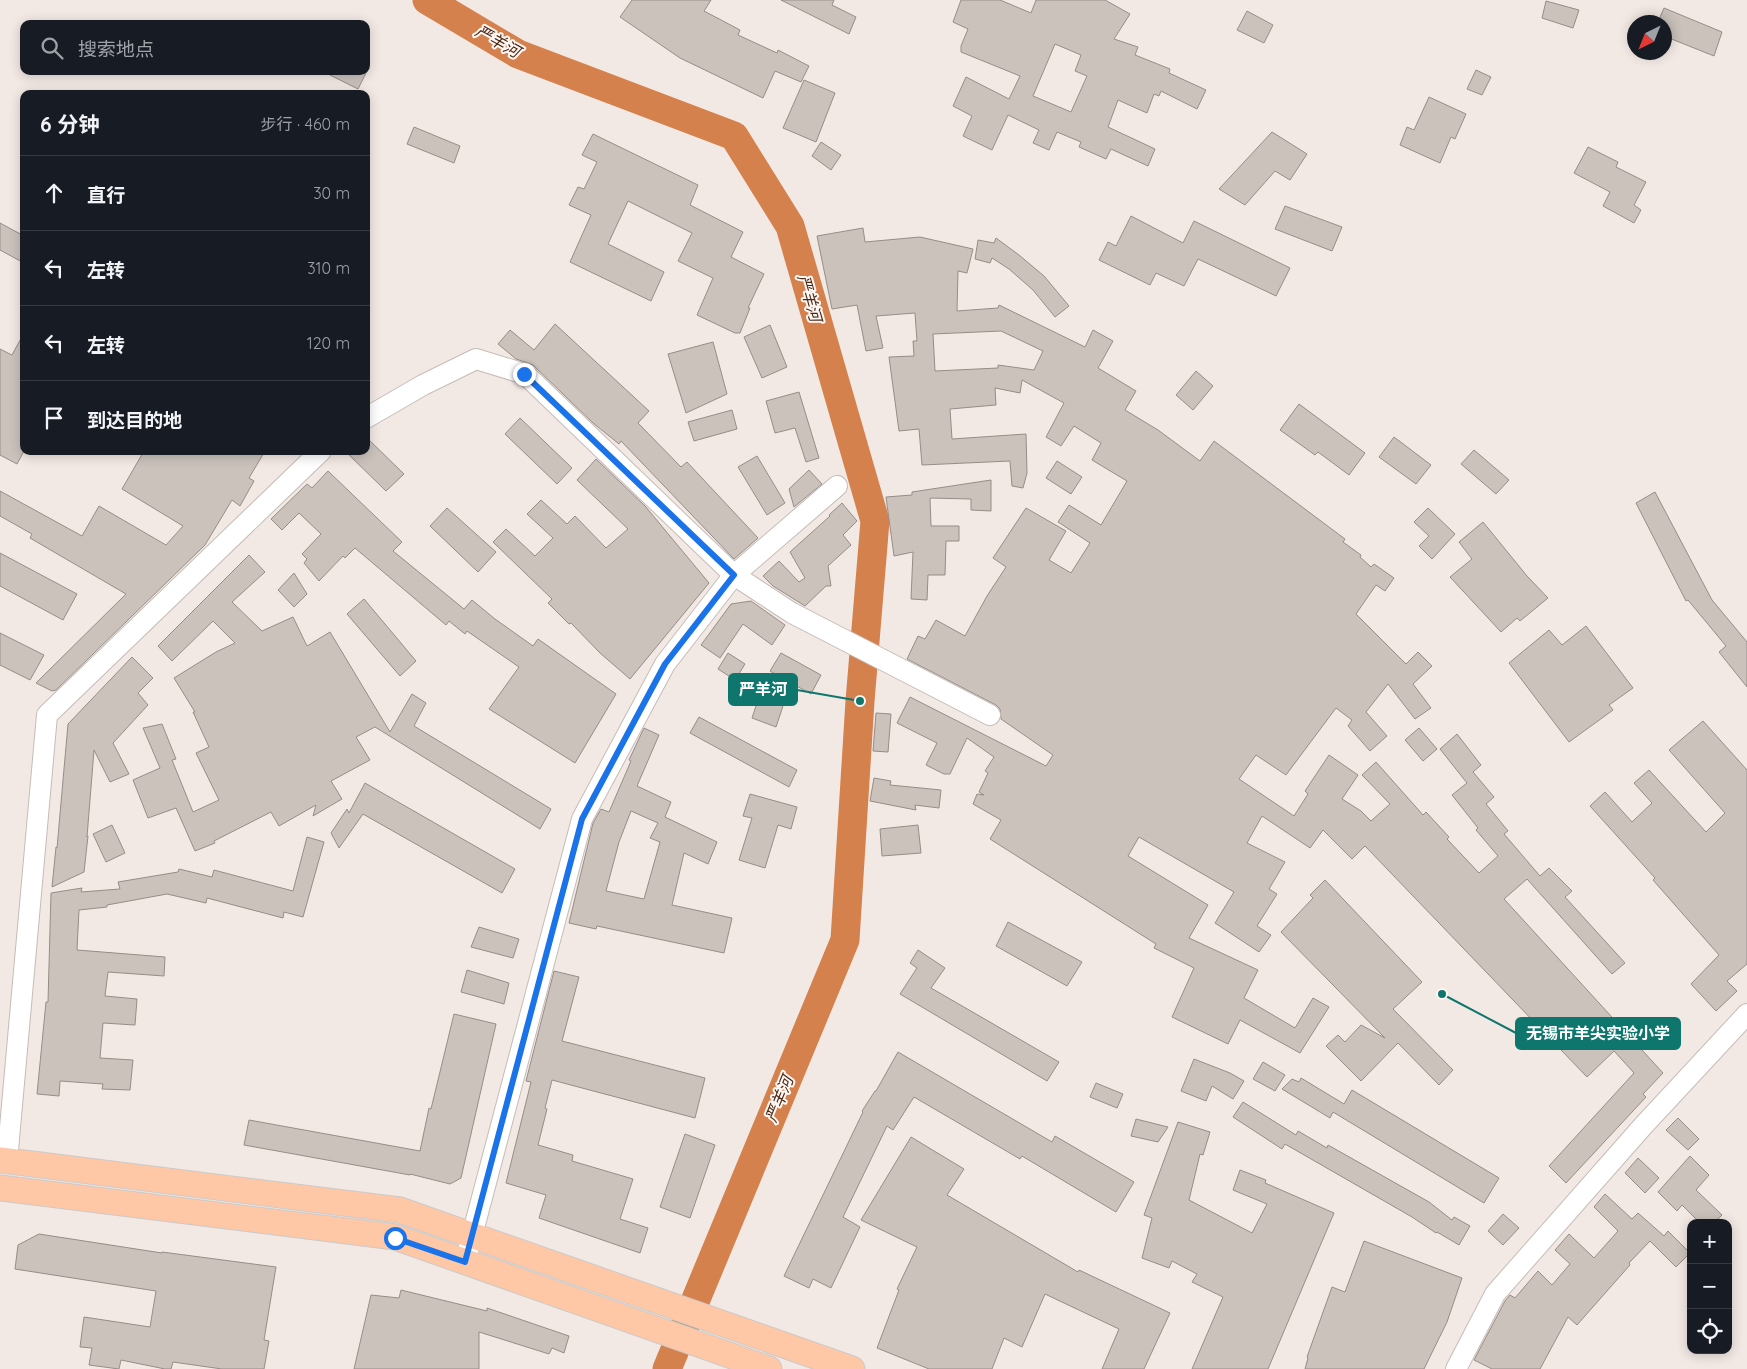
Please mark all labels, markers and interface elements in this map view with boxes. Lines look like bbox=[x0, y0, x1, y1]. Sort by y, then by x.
north arrow bbox=[1627, 15, 1672, 60]
search box bbox=[20, 20, 370, 75]
water label: 严羊河 bbox=[472, 21, 526, 63]
icon: search bbox=[38, 34, 66, 62]
text: 搜索地点 bbox=[78, 37, 154, 61]
text: 6 分钟 bbox=[40, 111, 100, 137]
text: 步行 · 460 m bbox=[261, 114, 350, 134]
icon: ahead bbox=[40, 179, 68, 207]
text: 直行 bbox=[87, 183, 125, 207]
text: 30 m bbox=[313, 183, 350, 203]
icon: left bbox=[40, 254, 68, 282]
text: 左转 bbox=[87, 258, 125, 282]
text: 310 m bbox=[307, 258, 350, 278]
water label: 严羊河 bbox=[794, 272, 827, 327]
icon: left bbox=[40, 329, 68, 357]
text: 左转 bbox=[87, 333, 125, 357]
text: 120 m bbox=[307, 333, 350, 353]
route end bbox=[513, 363, 536, 386]
icon: arrive bbox=[40, 404, 68, 432]
text: 到达目的地 bbox=[87, 408, 182, 432]
callout: 严羊河 bbox=[729, 674, 797, 705]
text: 严羊河 bbox=[739, 679, 787, 699]
callout: 无锡市羊尖实验小学 bbox=[1516, 1018, 1680, 1049]
text: 无锡市羊尖实验小学 bbox=[1526, 1023, 1670, 1043]
water label: 严羊河 bbox=[761, 1070, 798, 1125]
map controls bbox=[1687, 1219, 1732, 1354]
button: + bbox=[1687, 1219, 1732, 1264]
route start bbox=[384, 1227, 407, 1250]
button: − bbox=[1687, 1264, 1732, 1309]
button: locate bbox=[1687, 1309, 1732, 1354]

